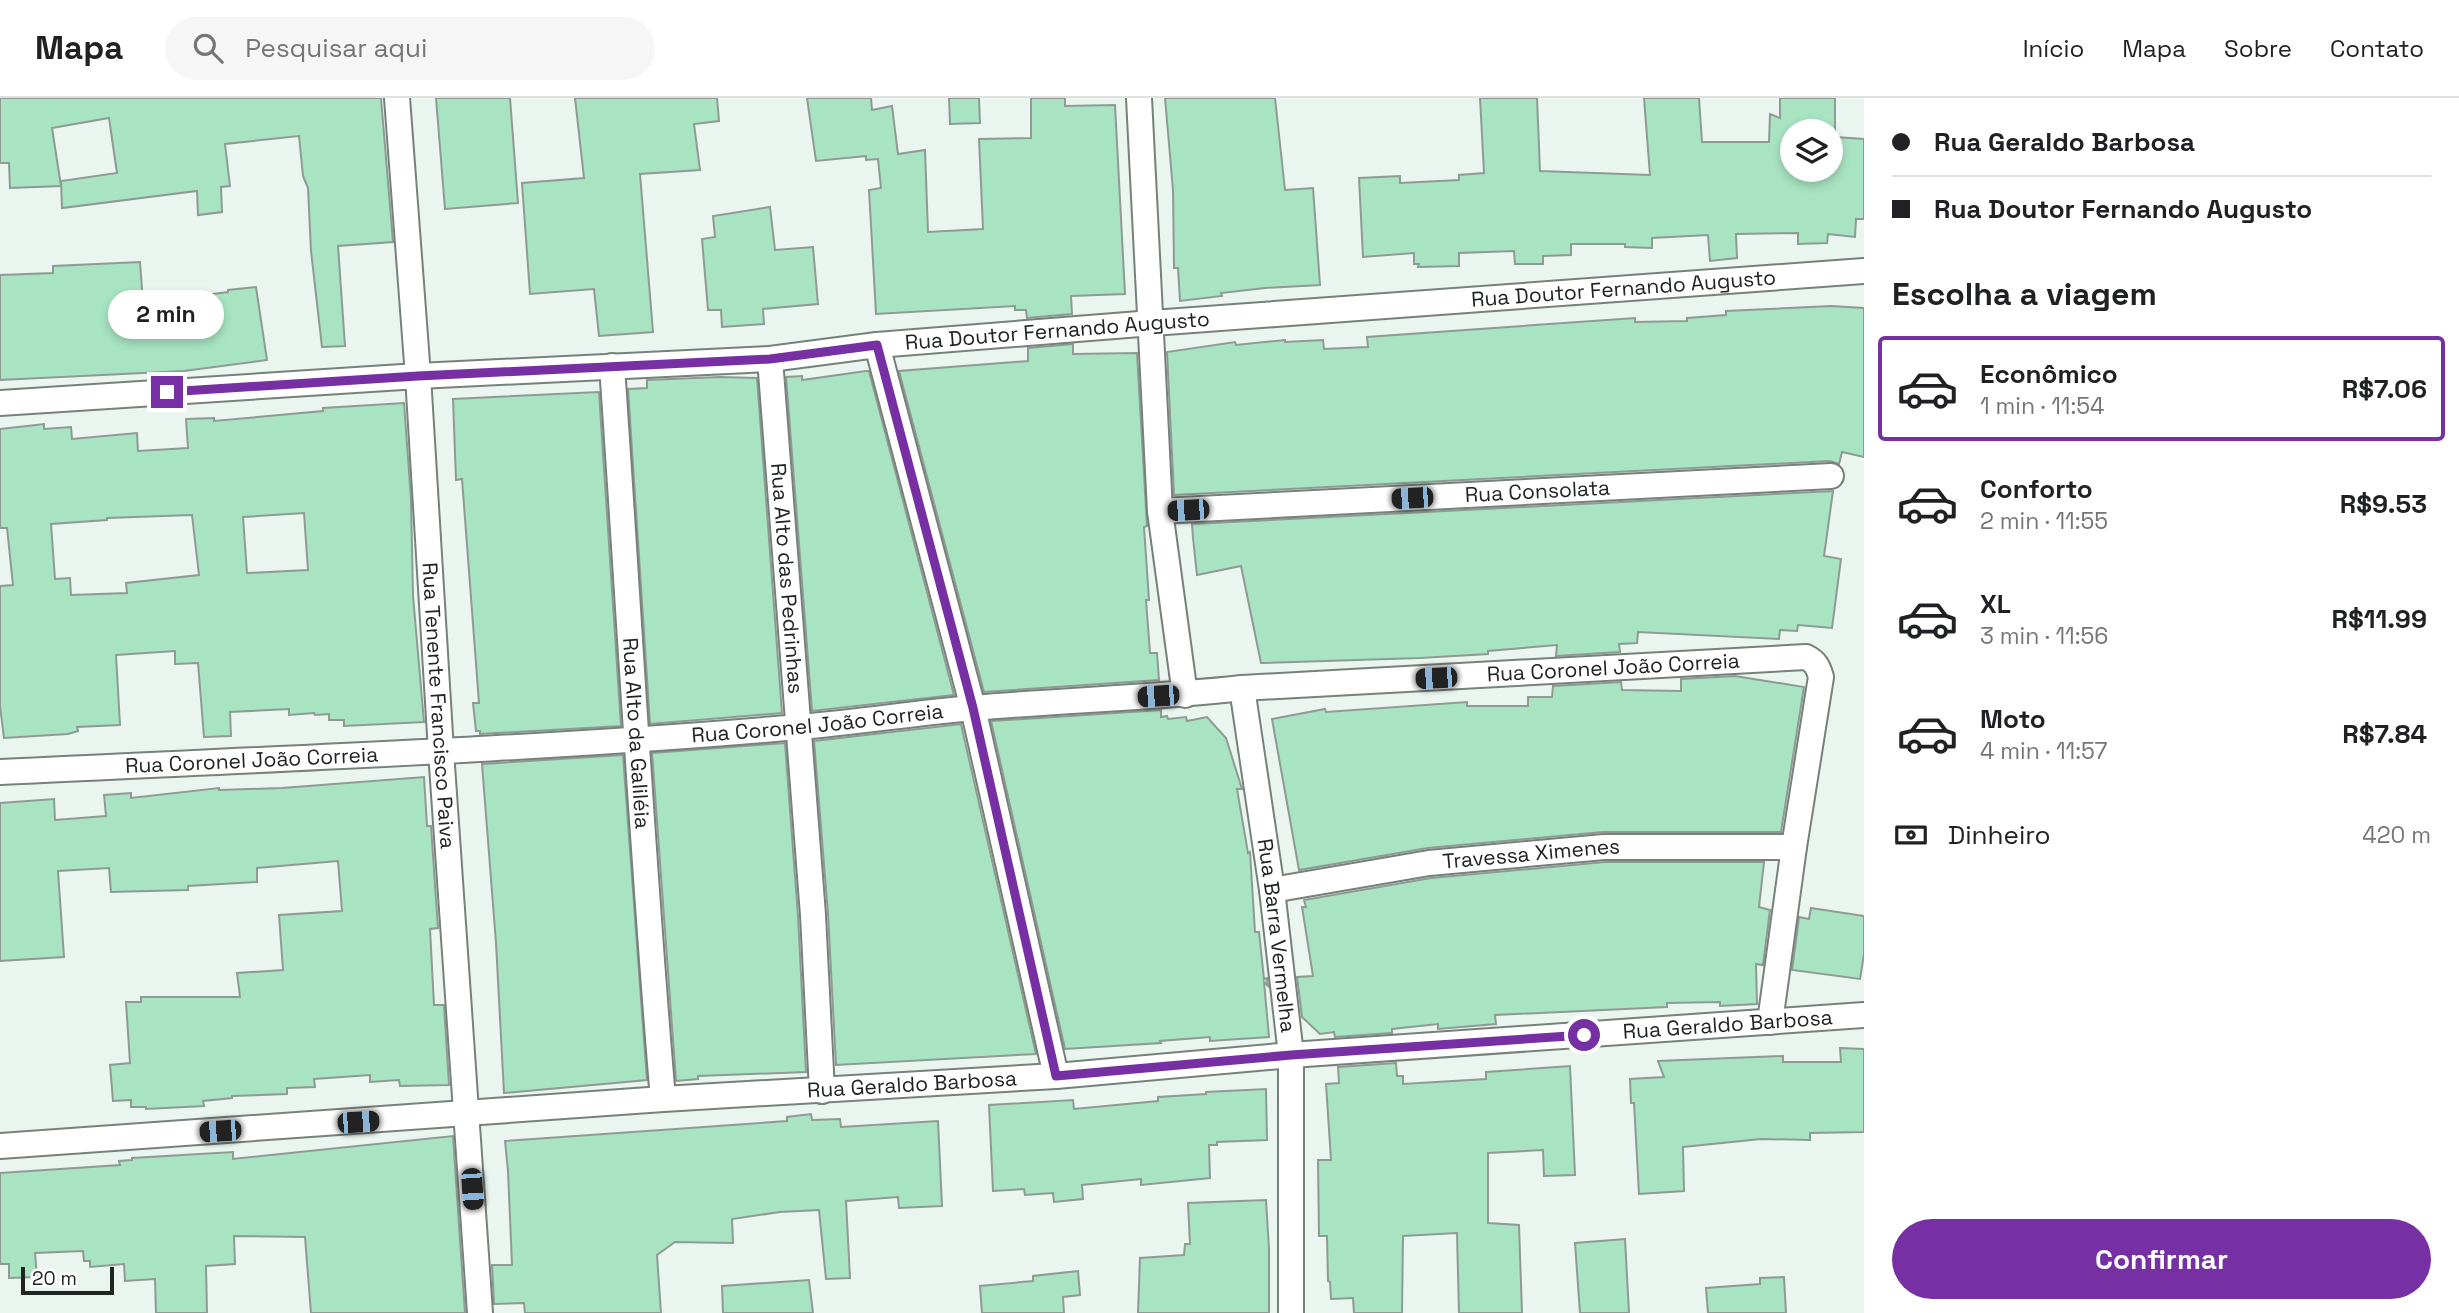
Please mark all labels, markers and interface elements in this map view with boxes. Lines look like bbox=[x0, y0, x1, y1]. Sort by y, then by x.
search box bbox=[165, 17, 655, 80]
text: Mapa bbox=[35, 27, 123, 69]
icon: search bbox=[189, 29, 227, 67]
text: Pesquisar aqui bbox=[245, 31, 427, 65]
text: Início bbox=[2023, 33, 2084, 64]
text: Mapa bbox=[2122, 33, 2186, 64]
text: Sobre bbox=[2224, 33, 2292, 64]
text: Contato bbox=[2330, 33, 2424, 64]
map controls bbox=[1780, 119, 1843, 182]
button: layers bbox=[1780, 119, 1843, 182]
text: Rua Geraldo Barbosa bbox=[1934, 125, 2195, 159]
text: Rua Doutor Fernando Augusto bbox=[1934, 192, 2312, 226]
street label: Rua Doutor Fernando Augusto bbox=[1470, 263, 1777, 313]
text: Escolha a viagem bbox=[1892, 274, 2157, 314]
callout: 2 min bbox=[109, 290, 225, 340]
text: 2 min bbox=[136, 299, 196, 329]
street label: Rua Doutor Fernando Augusto bbox=[904, 305, 1211, 356]
icon: car bbox=[1896, 357, 1959, 420]
text: Econômico bbox=[1980, 357, 2118, 391]
text: R$7.06 bbox=[2342, 372, 2427, 406]
route end bbox=[151, 376, 183, 408]
text: 1 min · 11:54 bbox=[1980, 391, 2104, 421]
street label: Rua Alto das Pedrinhas bbox=[765, 462, 810, 695]
icon: car bbox=[1896, 472, 1959, 535]
text: Conforto bbox=[1980, 472, 2093, 506]
street label: Rua Consolata bbox=[1464, 474, 1611, 508]
car bbox=[1391, 486, 1434, 510]
text: R$9.53 bbox=[2340, 487, 2427, 521]
car bbox=[1167, 498, 1210, 522]
text: 2 min · 11:55 bbox=[1980, 506, 2108, 536]
street label: Rua Tenente Francisco Paiva bbox=[416, 561, 462, 850]
icon: car bbox=[1896, 587, 1959, 650]
text: XL bbox=[1980, 587, 2011, 621]
text: R$11.99 bbox=[2331, 602, 2427, 636]
text: 3 min · 11:56 bbox=[1980, 621, 2108, 651]
street label: Rua Alto da Galiléia bbox=[617, 637, 656, 830]
street label: Rua Coronel João Correia bbox=[1486, 647, 1740, 688]
car bbox=[1415, 666, 1458, 690]
car bbox=[1137, 684, 1180, 708]
street label: Rua Coronel João Correia bbox=[690, 697, 945, 749]
icon: car bbox=[1896, 702, 1959, 765]
text: Moto bbox=[1980, 702, 2046, 736]
text: R$7.84 bbox=[2342, 717, 2427, 751]
text: 4 min · 11:57 bbox=[1980, 736, 2107, 766]
street label: Rua Coronel João Correia bbox=[124, 740, 379, 779]
icon: cash bbox=[1892, 816, 1930, 854]
text: Dinheiro bbox=[1948, 818, 2051, 852]
text: 420 m bbox=[2362, 820, 2431, 850]
street label: Travessa Ximenes bbox=[1441, 833, 1620, 875]
street label: Rua Barra Vermelha bbox=[1252, 837, 1302, 1034]
street label: Rua Geraldo Barbosa bbox=[1622, 1003, 1833, 1045]
route start bbox=[1568, 1019, 1600, 1051]
street label: Rua Geraldo Barbosa bbox=[806, 1064, 1018, 1104]
car bbox=[337, 1110, 380, 1134]
car bbox=[199, 1119, 242, 1143]
car bbox=[461, 1167, 484, 1211]
button: Confirmar bbox=[1892, 1219, 2431, 1299]
scale bar bbox=[21, 1264, 114, 1296]
text: 20 m bbox=[32, 1266, 77, 1291]

